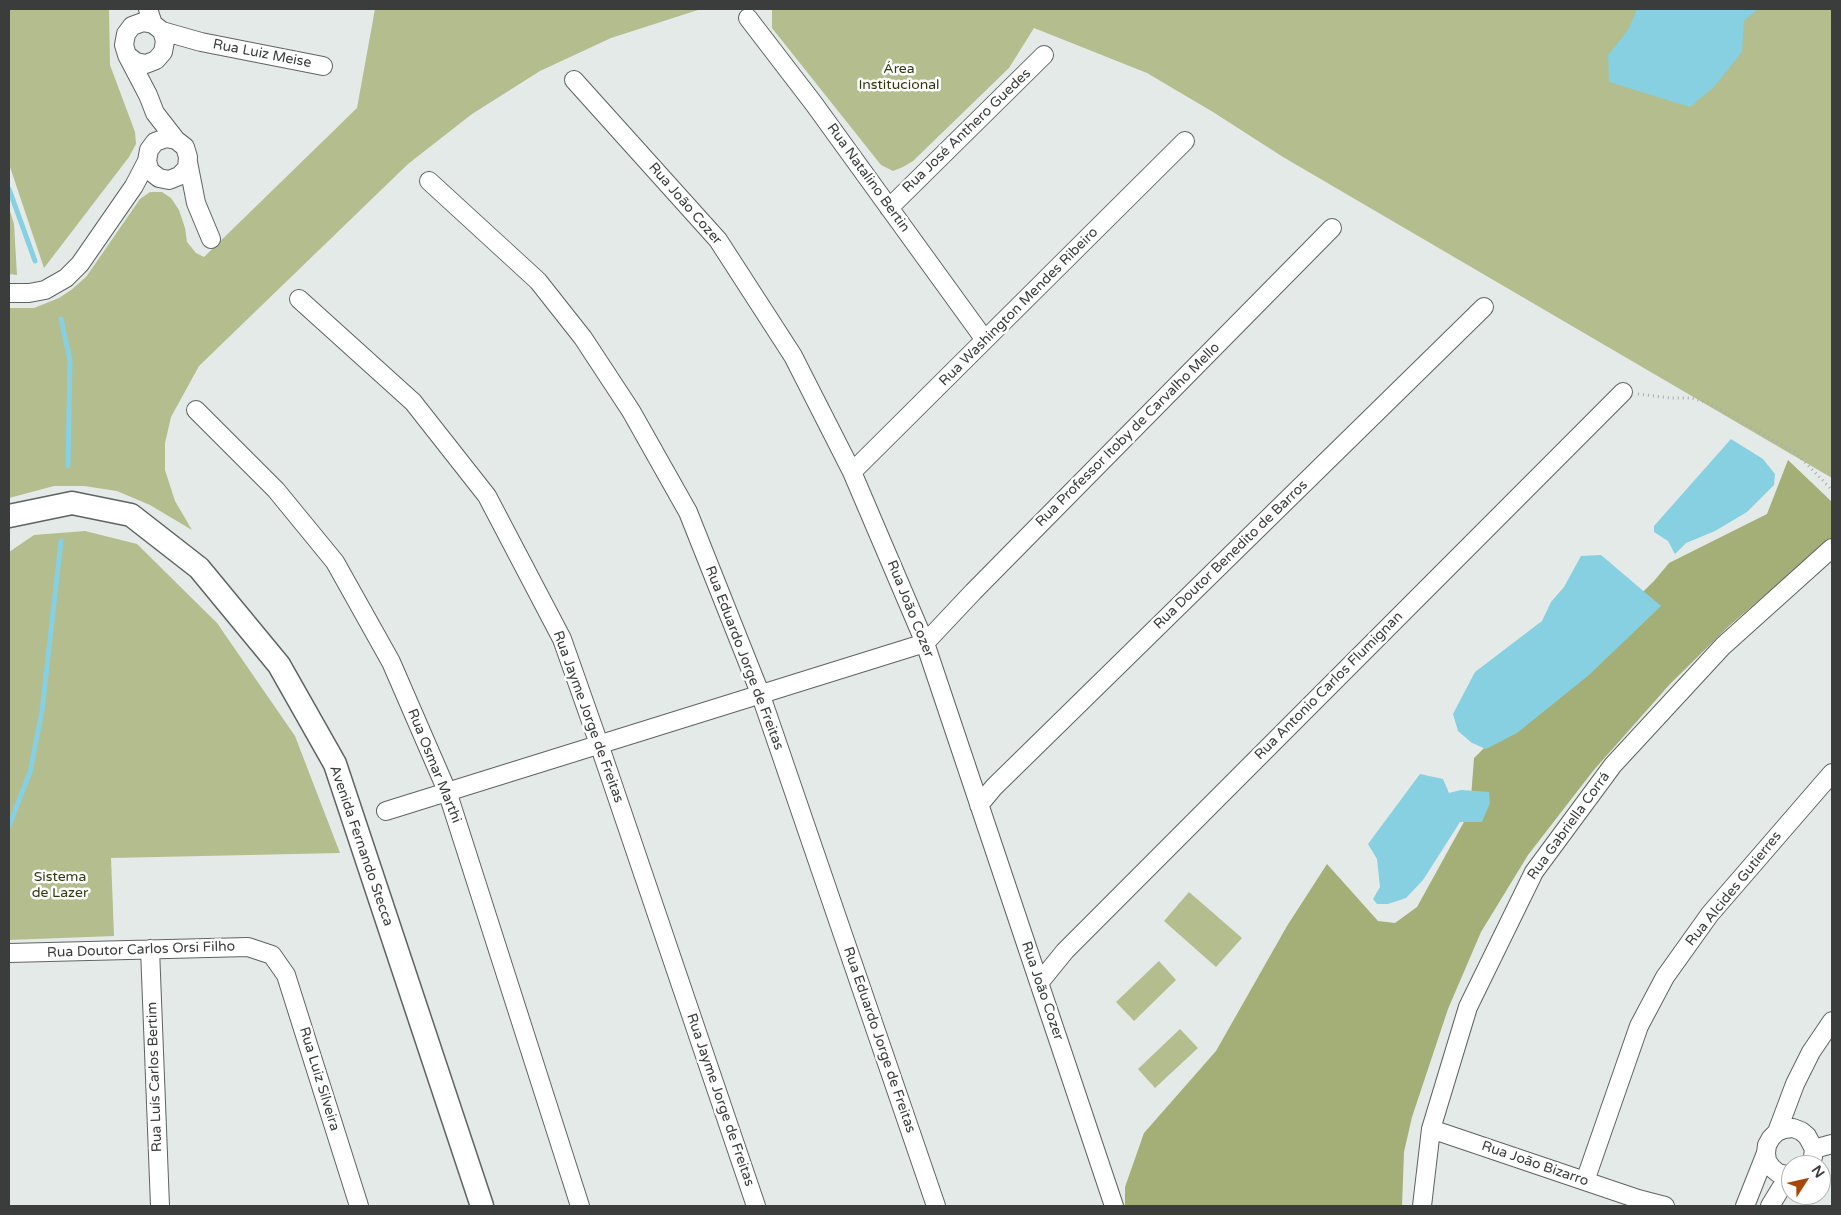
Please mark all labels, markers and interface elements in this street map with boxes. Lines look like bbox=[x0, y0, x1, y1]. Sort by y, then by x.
street label: Rua Luiz Meise bbox=[211, 36, 313, 72]
park label: Área Institucional bbox=[858, 61, 940, 94]
street label: Rua José Anthero Guedes bbox=[899, 65, 1035, 197]
street label: Rua Natalino Bertin bbox=[823, 120, 913, 236]
street label: Rua João Cozer bbox=[645, 159, 725, 249]
street label: Rua Washington Mendes Ribeiro bbox=[936, 224, 1102, 390]
street label: Rua Professor Itoby de Carvalho Mello bbox=[1032, 339, 1224, 531]
street label: Rua Doutor Benedito de Barros bbox=[1151, 477, 1311, 633]
street label: Rua João Cozer bbox=[883, 558, 937, 660]
street label: Rua Eduardo Jorge de Freitas bbox=[701, 564, 787, 752]
street label: Rua Antonio Carlos Flumignan bbox=[1251, 608, 1407, 764]
street label: Rua Jayme Jorge de Freitas bbox=[549, 629, 627, 805]
street label: Rua Osmar Marthi bbox=[403, 706, 465, 826]
street label: Avenida Fernando Stecca bbox=[326, 763, 396, 929]
street label: Rua Gabriella Corrá bbox=[1524, 769, 1614, 883]
street label: Rua Alcides Gutierres bbox=[1682, 828, 1786, 950]
park label: Sistema de Lazer bbox=[32, 869, 88, 902]
street label: Rua Doutor Carlos Orsi Filho bbox=[47, 938, 235, 962]
street label: Rua João Cozer bbox=[1017, 939, 1067, 1043]
street label: Rua Eduardo Jorge de Freitas bbox=[839, 945, 919, 1135]
street label: Rua Luís Carlos Bertim bbox=[144, 1002, 166, 1152]
street label: Rua Jayme Jorge de Freitas bbox=[682, 1011, 758, 1189]
street label: Rua Luiz Silveira bbox=[295, 1025, 343, 1133]
street label: Rua João Bizarro bbox=[1479, 1138, 1591, 1190]
north arrow bbox=[1781, 1155, 1831, 1205]
text: N bbox=[1808, 1162, 1828, 1181]

